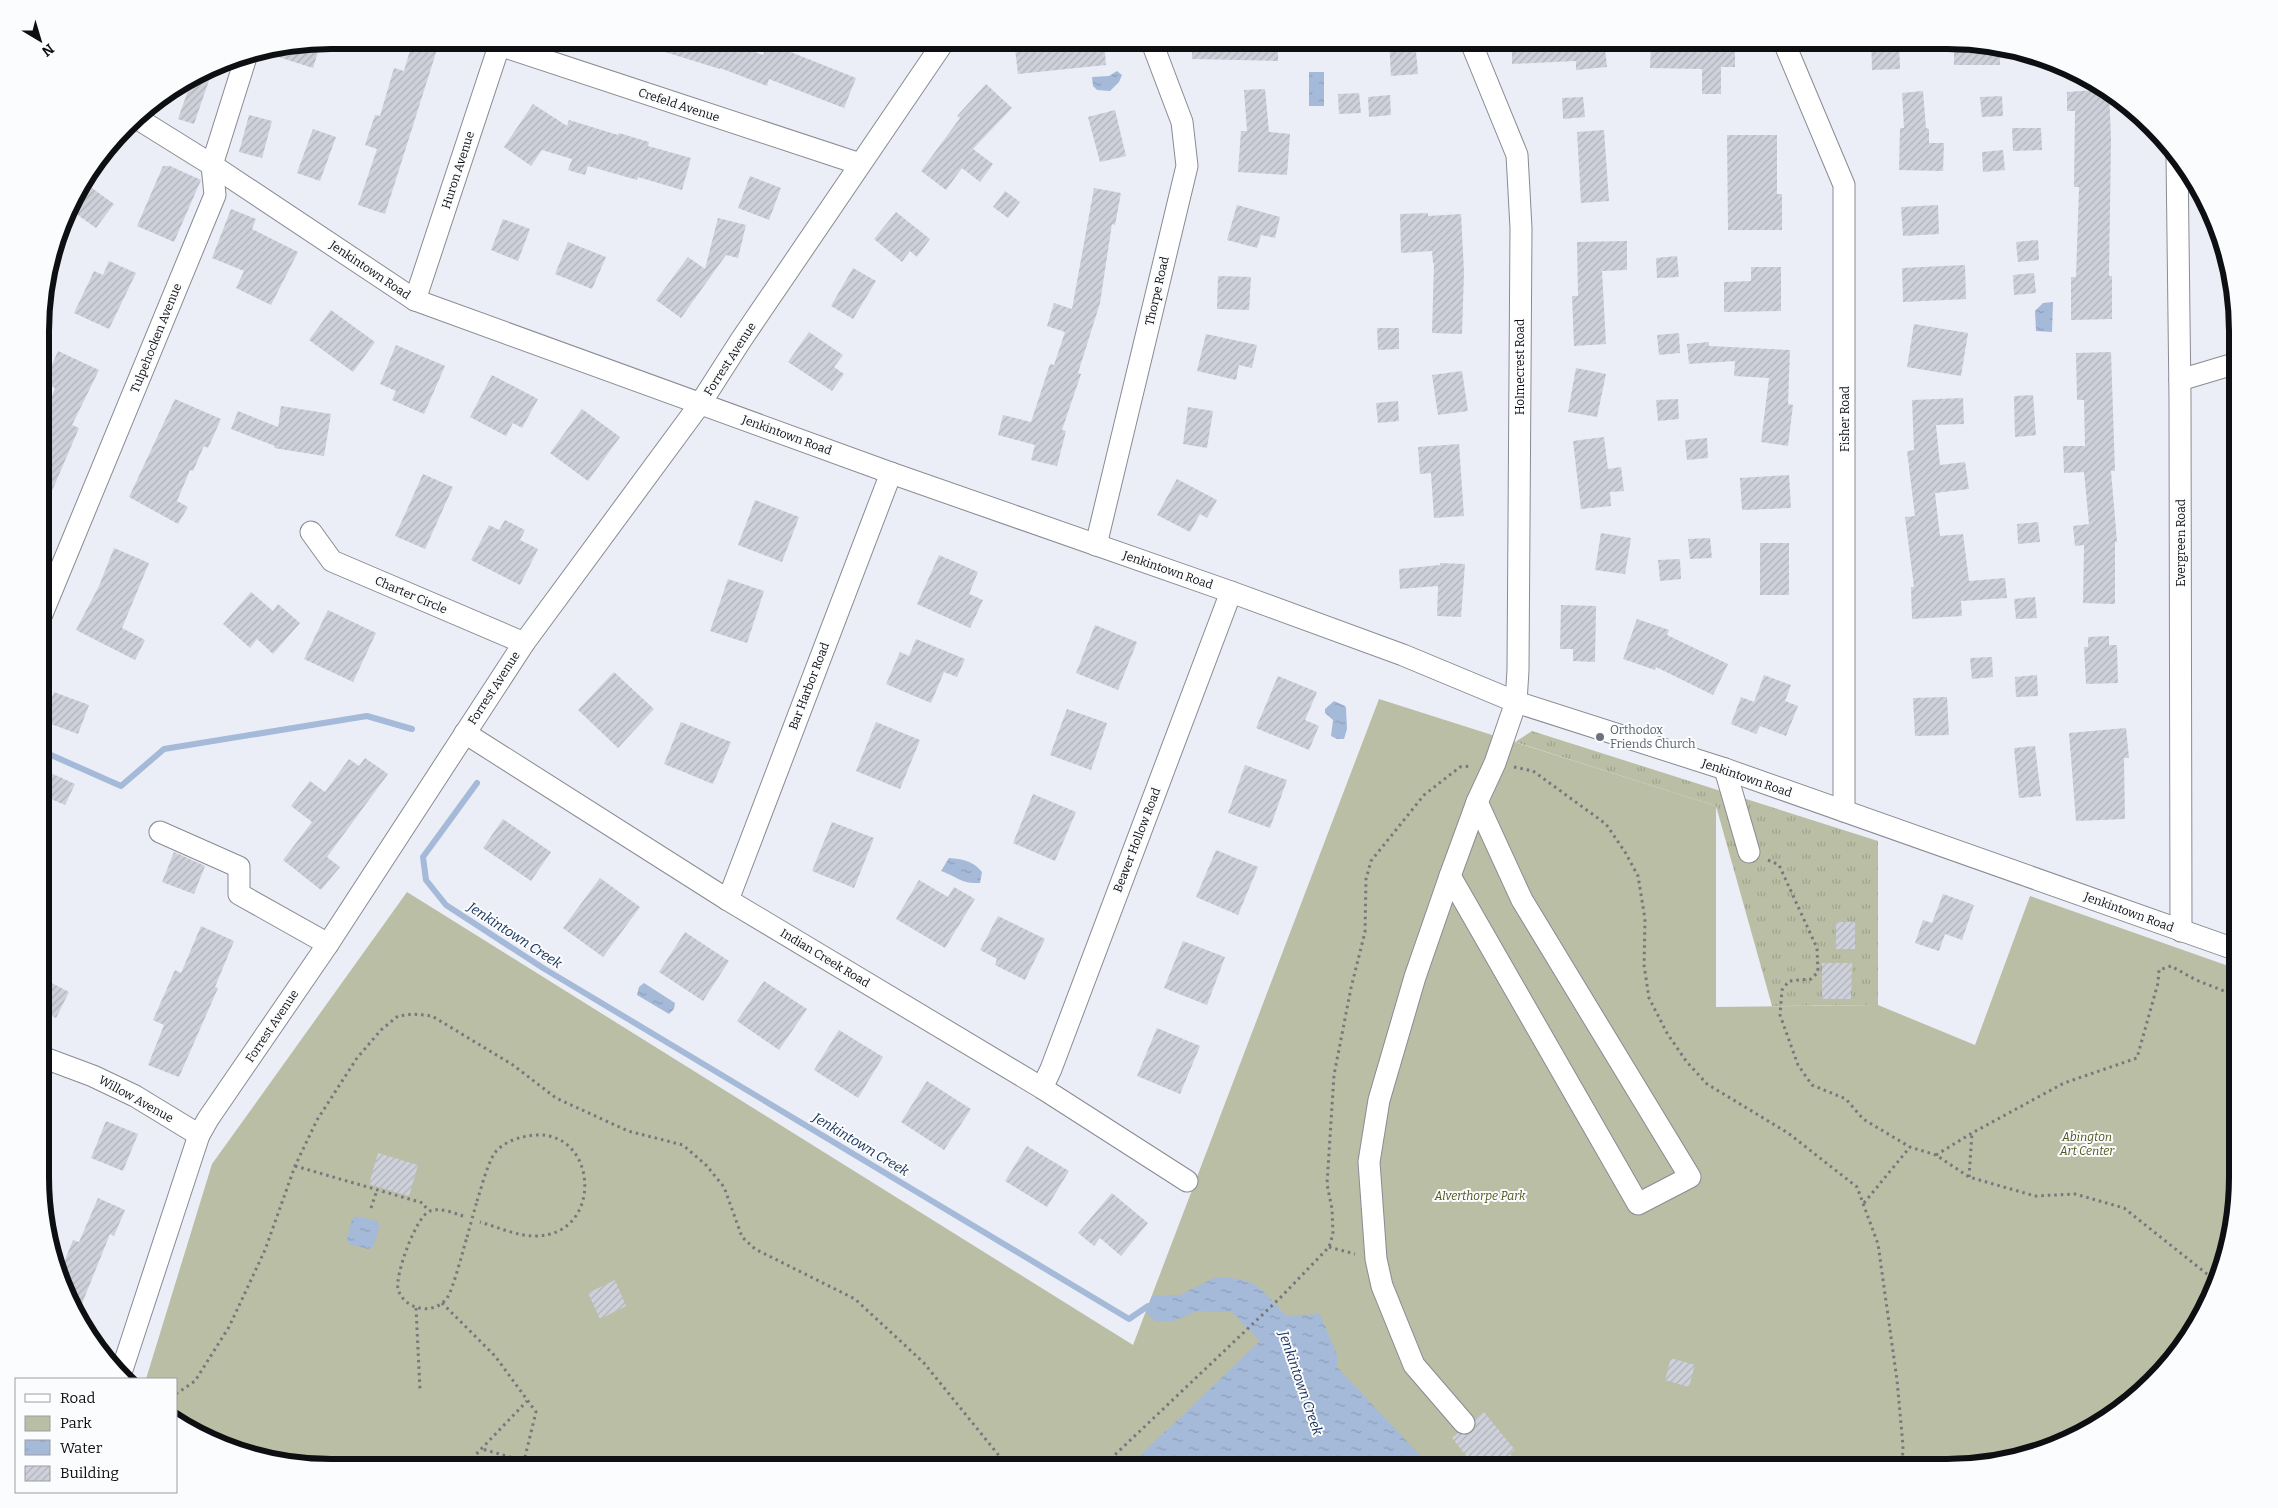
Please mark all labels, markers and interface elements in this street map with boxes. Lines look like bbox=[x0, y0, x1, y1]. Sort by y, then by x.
north arrow bbox=[15, 15, 65, 65]
text: N bbox=[38, 40, 57, 60]
street label: Crefeld Avenue bbox=[637, 85, 721, 125]
street label: Huron Avenue bbox=[439, 129, 477, 211]
street label: Jenkintown Road bbox=[326, 237, 413, 302]
street label: Thorpe Road bbox=[1142, 255, 1172, 327]
street label: Tulpehocken Avenue bbox=[128, 281, 184, 395]
street label: Holmecrest Road bbox=[1513, 319, 1527, 415]
street label: Forrest Avenue bbox=[701, 320, 759, 398]
street label: Fisher Road bbox=[1838, 386, 1852, 452]
street label: Jenkintown Road bbox=[739, 412, 834, 458]
street label: Evergreen Road bbox=[2174, 499, 2188, 587]
street label: Jenkintown Road bbox=[1120, 548, 1215, 592]
street label: Charter Circle bbox=[373, 573, 449, 617]
street label: Bar Harbor Road bbox=[786, 640, 832, 732]
street label: Forrest Avenue bbox=[465, 649, 523, 727]
place label: Orthodox Friends Church bbox=[1610, 723, 1696, 751]
marker: Orthodox Friends Church bbox=[1594, 731, 1606, 743]
street label: Jenkintown Road bbox=[1699, 756, 1794, 800]
street label: Beaver Hollow Road bbox=[1111, 786, 1163, 894]
street label: Jenkintown Road bbox=[2081, 889, 2176, 935]
water label: Jenkintown Creek bbox=[463, 897, 566, 973]
street label: Indian Creek Road bbox=[778, 926, 872, 990]
street label: Forrest Avenue bbox=[243, 987, 301, 1065]
street label: Willow Avenue bbox=[96, 1073, 176, 1125]
water label: Jenkintown Creek bbox=[808, 1108, 912, 1180]
park label: Abington Art Center bbox=[2059, 1130, 2115, 1158]
park label: Alverthorpe Park bbox=[1434, 1189, 1526, 1203]
water label: Jenkintown Creek bbox=[1274, 1327, 1326, 1438]
legend bbox=[15, 1378, 178, 1493]
text: Road bbox=[60, 1389, 95, 1407]
text: Park bbox=[60, 1414, 92, 1432]
text: Water bbox=[60, 1439, 103, 1457]
text: Building bbox=[60, 1464, 119, 1482]

